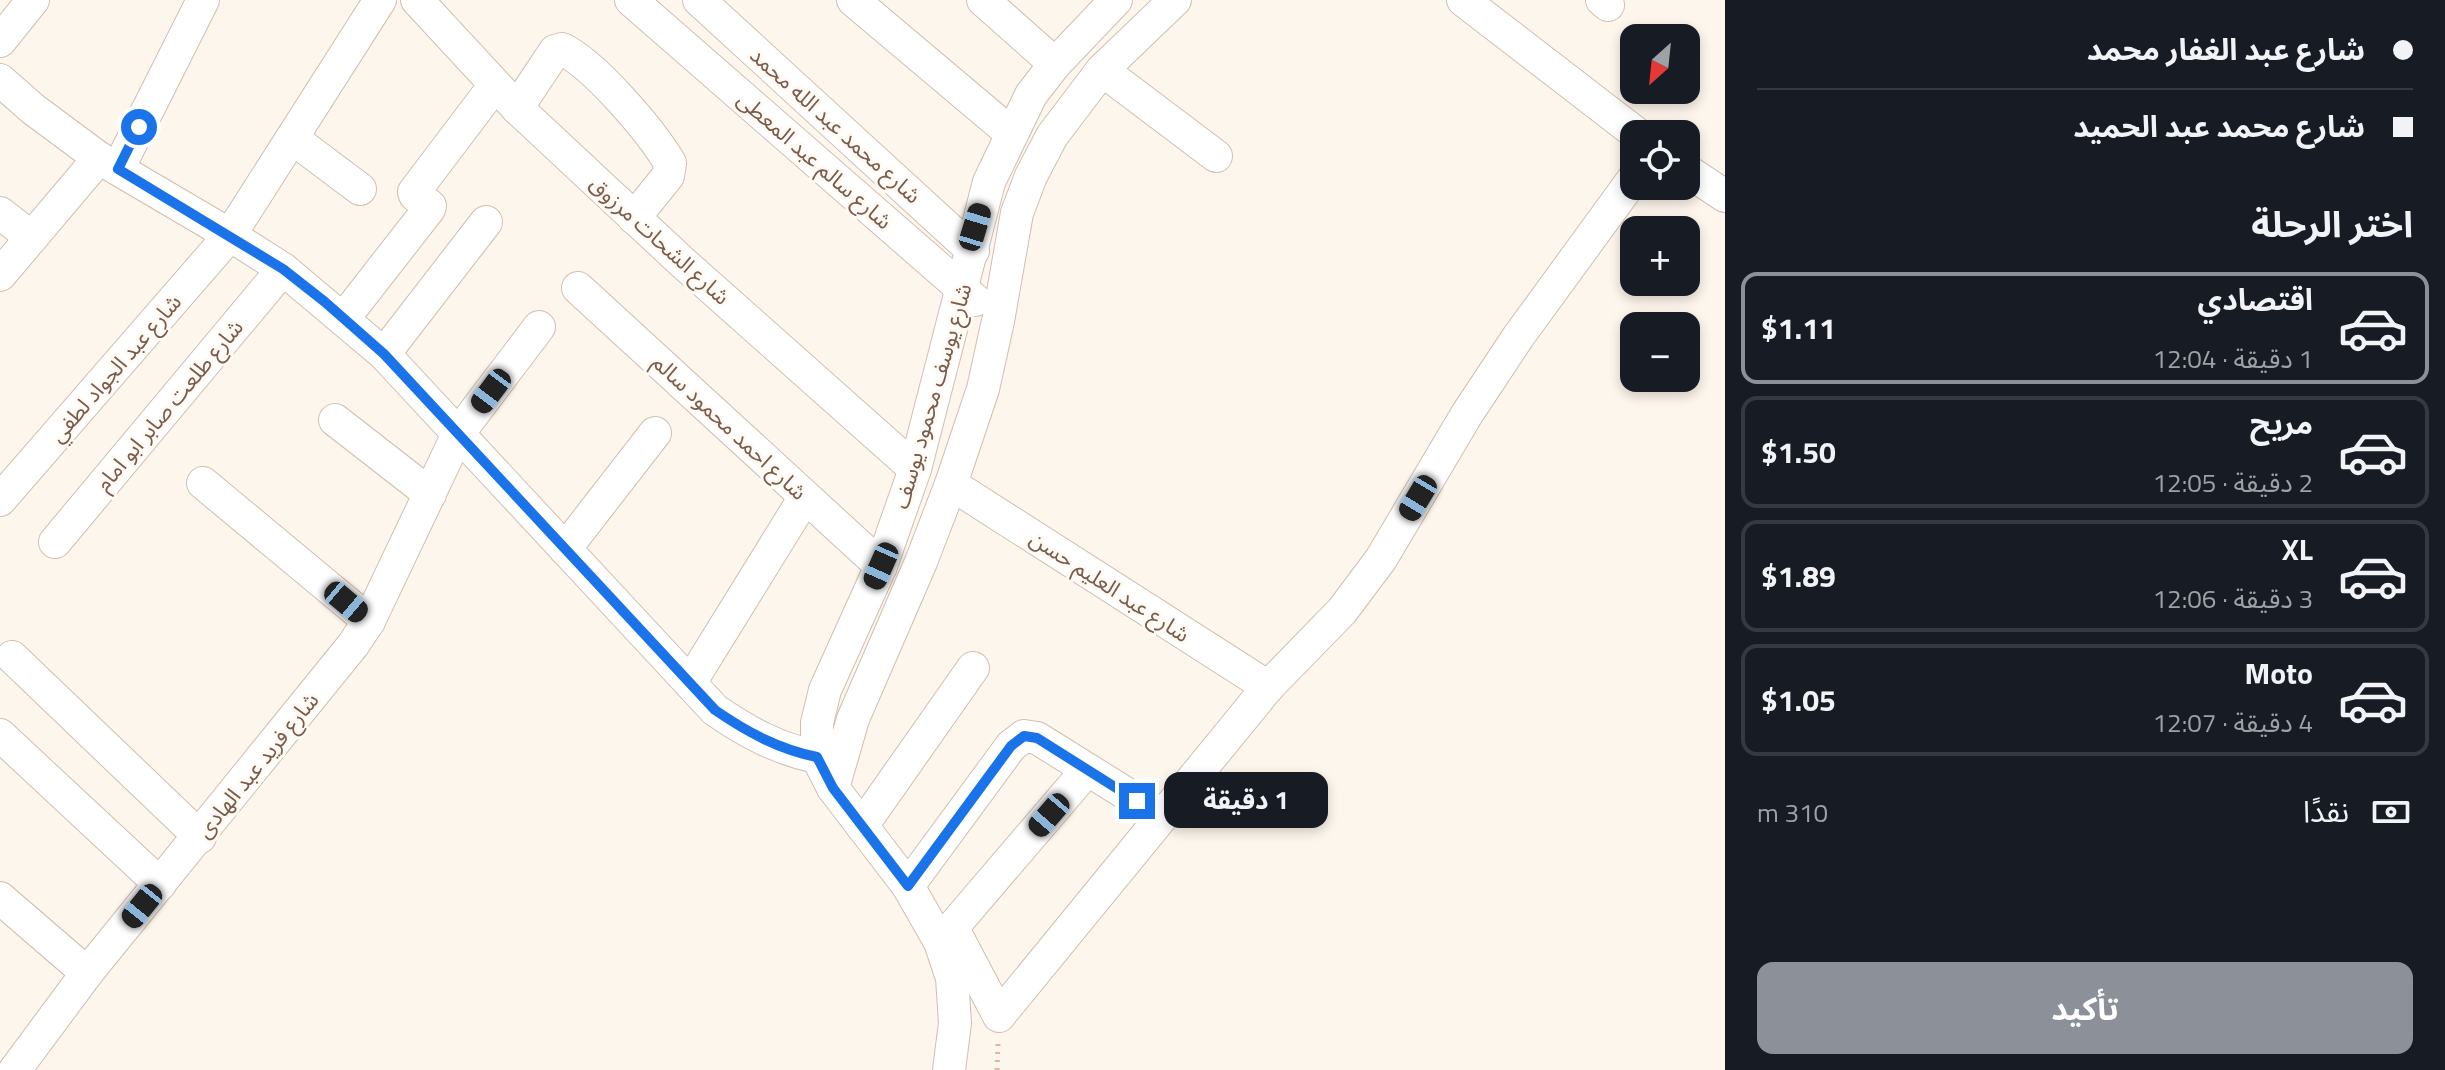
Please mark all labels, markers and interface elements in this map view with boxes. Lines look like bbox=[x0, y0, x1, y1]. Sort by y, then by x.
north arrow bbox=[1620, 24, 1700, 104]
map controls bbox=[1620, 24, 1700, 392]
text: شارع عبد الغفار محمد bbox=[2087, 26, 2365, 72]
street label: شارع محمد عبد الله محمد bbox=[743, 39, 929, 211]
street label: شارع سالم عبد المعطى bbox=[730, 83, 900, 237]
text: شارع محمد عبد الحميد bbox=[2073, 103, 2365, 149]
route start bbox=[121, 109, 157, 145]
button: locate bbox=[1620, 120, 1700, 200]
street label: شارع الشحات مرزوق bbox=[582, 167, 738, 313]
text: اختر الرحلة bbox=[2251, 196, 2413, 251]
car bbox=[957, 201, 993, 253]
button: + bbox=[1620, 216, 1700, 296]
text: اقتصادي bbox=[2198, 276, 2313, 322]
street label: شارع يوسف محمود يوسف bbox=[884, 279, 980, 513]
street label: شارع عبد الجواد لطفي bbox=[41, 286, 189, 450]
icon: car bbox=[2337, 292, 2409, 364]
text: $1.11 bbox=[1761, 305, 1836, 351]
street label: شارع طلعت صابر ابو امام bbox=[87, 312, 251, 498]
button: − bbox=[1620, 312, 1700, 392]
text: 1 دقيقة · 12:04 bbox=[2153, 339, 2313, 378]
street label: شارع احمد محمود سالم bbox=[645, 346, 815, 508]
car bbox=[467, 365, 515, 417]
text: مريح bbox=[2250, 400, 2313, 446]
icon: car bbox=[2337, 416, 2409, 488]
text: $1.50 bbox=[1761, 429, 1836, 475]
text: 2 دقيقة · 12:05 bbox=[2153, 463, 2313, 502]
car bbox=[1395, 471, 1441, 525]
street label: شارع عبد العليم حسن bbox=[1023, 521, 1197, 651]
text: XL bbox=[2282, 526, 2313, 572]
car bbox=[860, 539, 902, 593]
icon: car bbox=[2337, 540, 2409, 612]
text: $1.89 bbox=[1761, 553, 1836, 599]
car bbox=[320, 577, 372, 627]
text: 3 دقيقة · 12:06 bbox=[2153, 579, 2313, 618]
text: Moto bbox=[2245, 650, 2313, 696]
icon: car bbox=[2337, 664, 2409, 736]
text: $1.05 bbox=[1761, 677, 1836, 723]
street label: شارع فريد عبد الهادى bbox=[187, 685, 327, 845]
text: 4 دقيقة · 12:07 bbox=[2153, 703, 2313, 742]
callout: 1 دقيقة bbox=[1165, 773, 1329, 829]
text: 1 دقيقة bbox=[1203, 780, 1289, 819]
route end bbox=[1119, 783, 1155, 819]
text: نقدًا bbox=[2303, 788, 2349, 834]
car bbox=[1024, 789, 1074, 841]
icon: cash bbox=[2369, 790, 2413, 834]
text: 310 m bbox=[1757, 793, 1828, 832]
car bbox=[118, 880, 166, 932]
button: تأكيد bbox=[1757, 962, 2413, 1054]

